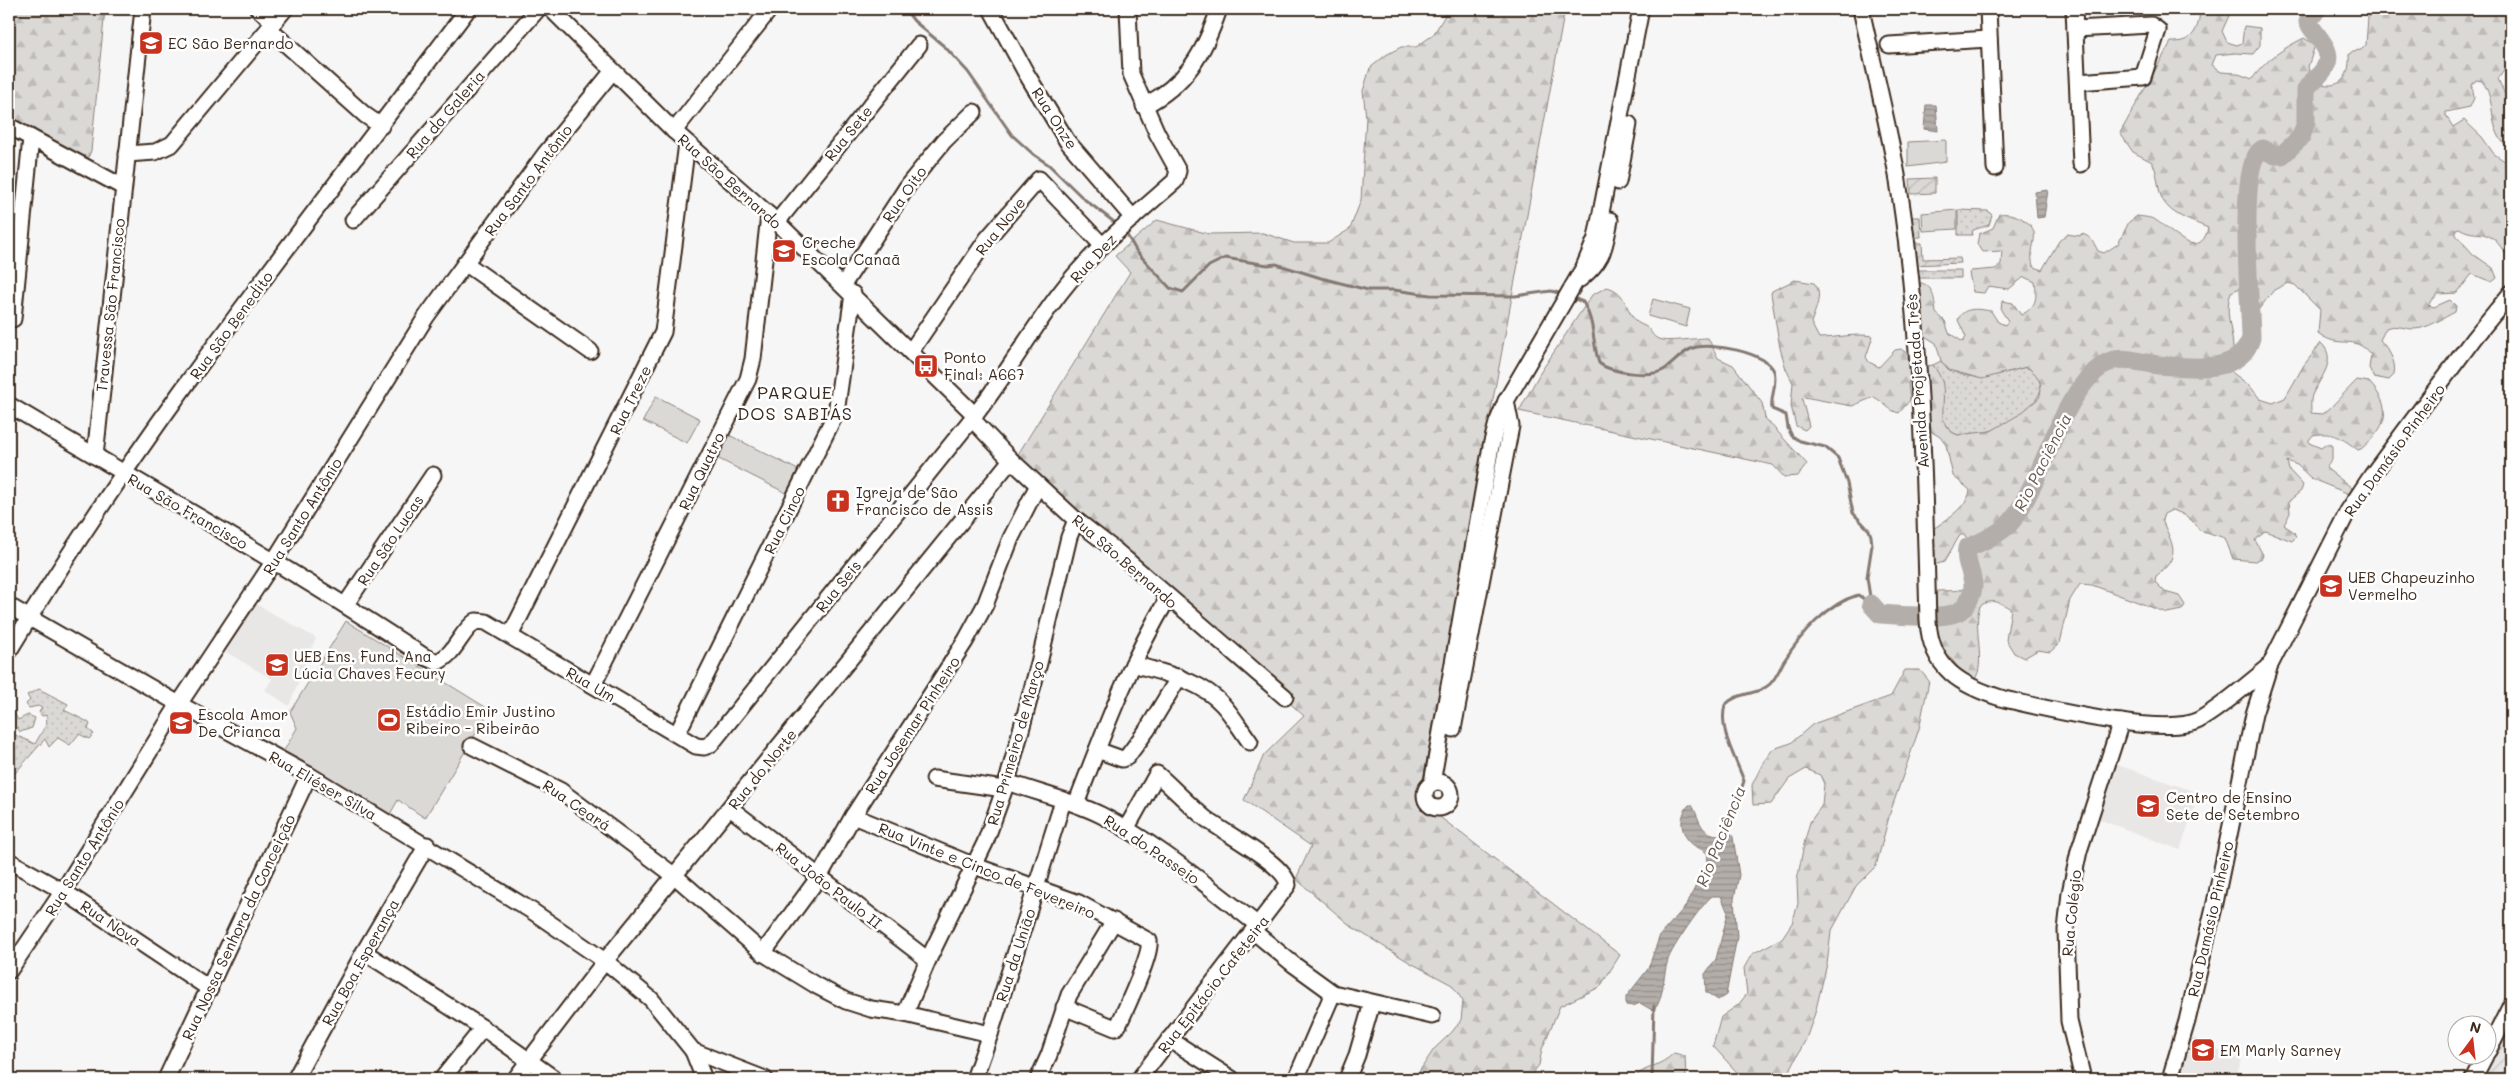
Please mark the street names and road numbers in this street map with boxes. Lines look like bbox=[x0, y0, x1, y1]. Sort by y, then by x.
street label: Rua da Galeria bbox=[401, 66, 489, 162]
street label: Rua Onze bbox=[1028, 83, 1082, 153]
street label: Rua Sete bbox=[820, 101, 876, 165]
street label: Rua Santo Antônio bbox=[480, 120, 576, 240]
street label: Rua São Bernardo bbox=[674, 129, 786, 233]
street label: Rua Oito bbox=[877, 162, 931, 226]
street label: Rua Nove bbox=[970, 193, 1030, 259]
street label: Travessa São Francisco bbox=[91, 217, 129, 393]
street label: Rua Dez bbox=[1065, 229, 1121, 287]
street label: Rua São Benedito bbox=[185, 267, 277, 383]
street label: Avenida Projetada Três bbox=[1901, 293, 1933, 469]
street label: Rua Treze bbox=[605, 362, 655, 438]
street label: Rua Damásio Pinheiro bbox=[2339, 380, 2449, 520]
street label: Rua Quatro bbox=[674, 429, 728, 513]
street label: Rua Santo Antônio bbox=[258, 454, 346, 578]
street label: Rua São Francisco bbox=[124, 468, 252, 554]
street label: Rua Cinco bbox=[759, 483, 809, 557]
street label: Rua São Lucas bbox=[352, 491, 428, 589]
street label: Rua São Bernardo bbox=[1068, 510, 1182, 612]
street label: Rua Seis bbox=[811, 556, 865, 616]
street label: Rua Josemar Pinheiro bbox=[860, 652, 964, 798]
street label: Rua Primeiro de Março bbox=[982, 658, 1048, 828]
street label: Rua Um bbox=[563, 662, 619, 706]
street label: Rua do Norte bbox=[723, 724, 801, 814]
street label: Rua Eliéser Silva bbox=[265, 746, 381, 824]
street label: Rua Ceará bbox=[539, 775, 615, 835]
street label: Rua Santo Antônio bbox=[40, 795, 128, 919]
street label: Rua do Passeio bbox=[1100, 810, 1204, 888]
street label: Rua Nossa Senhora da Conceição bbox=[177, 811, 299, 1043]
street label: Rua Vinte e Cinco de Fevereiro bbox=[876, 817, 1098, 923]
street label: Rua João Paulo II bbox=[772, 837, 886, 933]
street label: Rua Damásio Pinheiro bbox=[2182, 839, 2238, 999]
street label: Rua Colégio bbox=[2057, 869, 2086, 957]
street label: Rua Nova bbox=[77, 895, 145, 951]
street label: Rua Boa Esperança bbox=[317, 895, 403, 1029]
street label: Rua da União bbox=[991, 906, 1039, 1004]
street label: Rua Epitácio Cafeteira bbox=[1153, 911, 1273, 1057]

